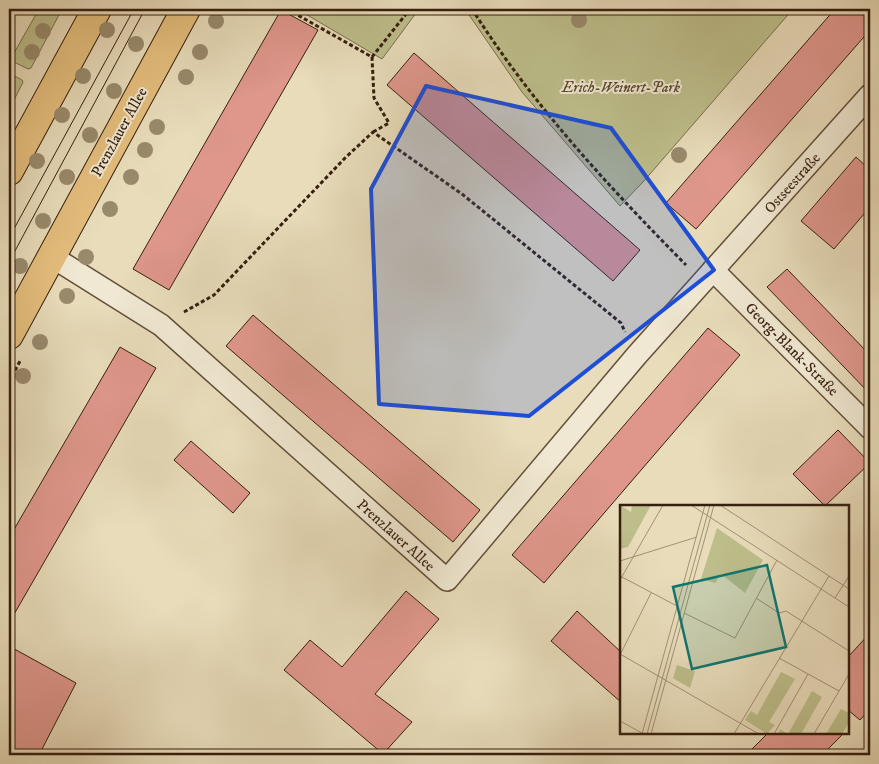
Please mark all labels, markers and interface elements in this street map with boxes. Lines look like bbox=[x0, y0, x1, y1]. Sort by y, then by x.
park label: Erich-Weinert-Park bbox=[561, 78, 681, 97]
street label: Prenzlauer Allee bbox=[87, 84, 152, 180]
street label: Ostseestraße bbox=[760, 149, 824, 218]
street label: Georg-Blank-Straße bbox=[741, 299, 842, 400]
street label: Prenzlauer Allee bbox=[353, 495, 439, 576]
inset map bbox=[620, 505, 849, 734]

